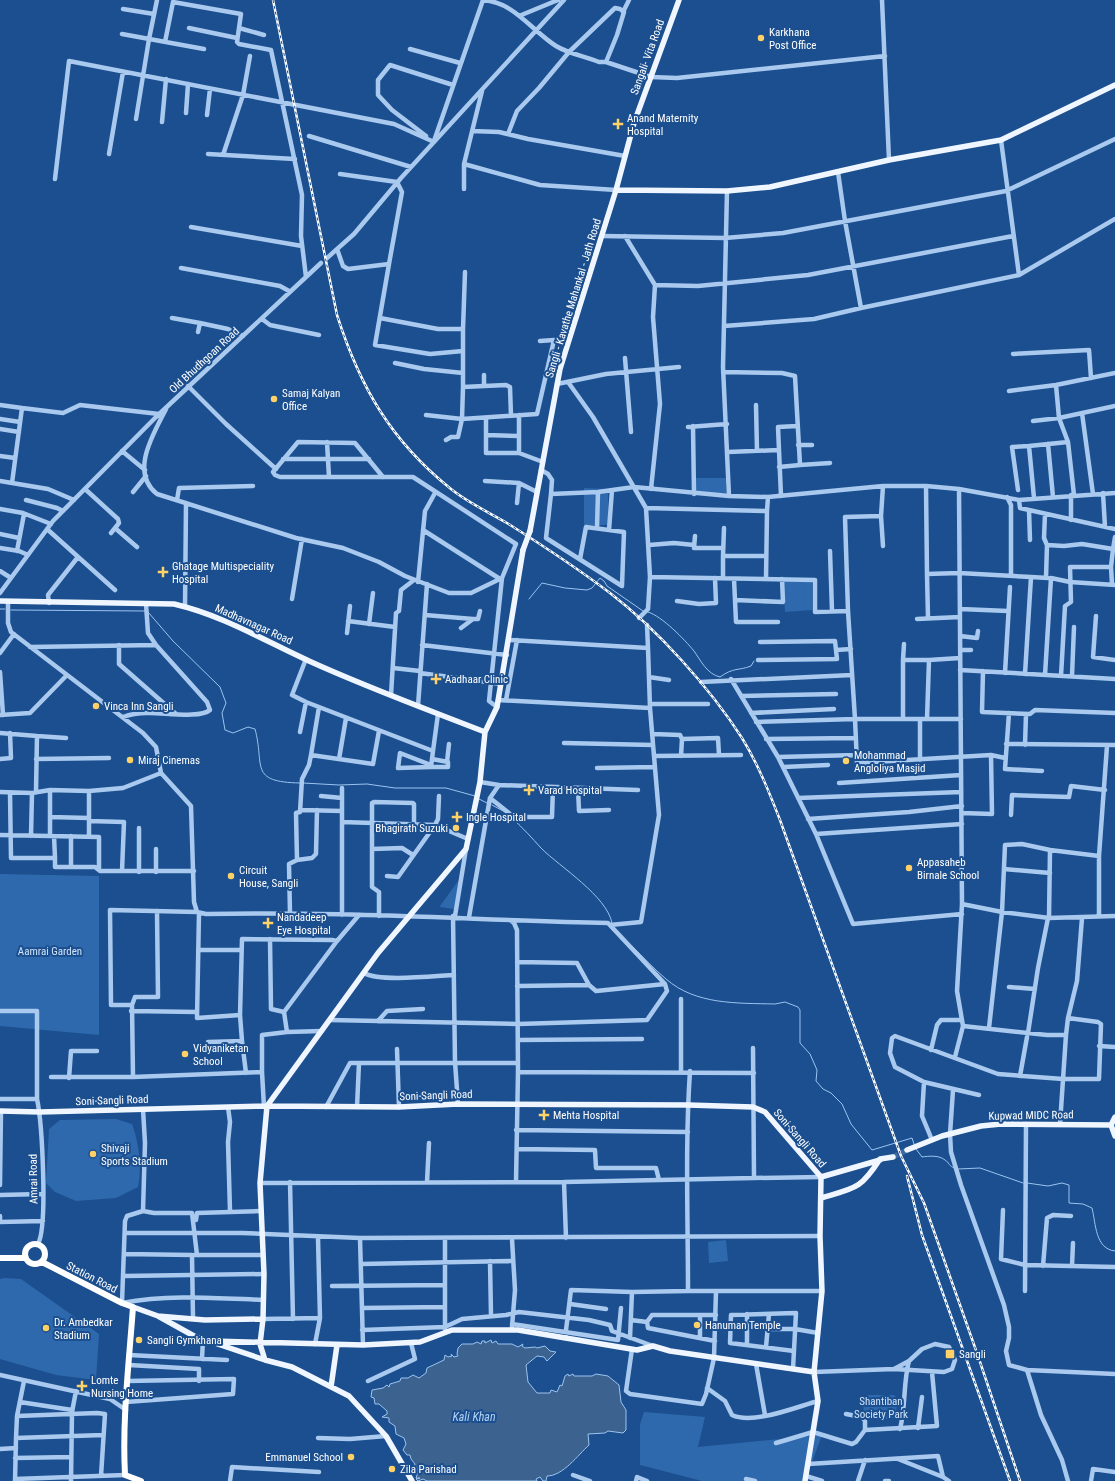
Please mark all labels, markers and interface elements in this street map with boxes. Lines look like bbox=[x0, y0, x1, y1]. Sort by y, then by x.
street label: Sangali- Vita Road bbox=[628, 18, 667, 97]
place label: Karkhana Post Office bbox=[769, 26, 816, 52]
marker: Karkhana Post Office bbox=[756, 33, 766, 43]
place label: Anand Maternity Hospital bbox=[627, 112, 699, 138]
marker: Anand Maternity Hospital bbox=[612, 118, 624, 130]
street label: Sangli - Kavathe Mahankal - Jath Road bbox=[543, 217, 604, 379]
street label: Old Bhudhgoan Road bbox=[167, 325, 242, 396]
place label: Samaj Kalyan Office bbox=[282, 387, 340, 413]
marker: Samaj Kalyan Office bbox=[269, 394, 279, 404]
place label: Ghatage Multispeciality Hospital bbox=[172, 560, 274, 586]
marker: Ghatage Multispeciality Hospital bbox=[157, 566, 169, 578]
street label: Madhavnagar Road bbox=[213, 602, 295, 647]
marker: Aadhaar Clinic bbox=[430, 673, 442, 685]
place label: Aadhaar Clinic bbox=[445, 673, 508, 686]
place label: Vinca Inn Sangli bbox=[104, 700, 174, 713]
marker: Vinca Inn Sangli bbox=[91, 701, 101, 711]
place label: Mohammad Angloliya Masjid bbox=[854, 749, 926, 775]
place label: Miraj Cinemas bbox=[138, 754, 200, 767]
marker: Miraj Cinemas bbox=[125, 755, 135, 765]
marker: Mohammad Angloliya Masjid bbox=[841, 756, 851, 766]
marker: Varad Hospital bbox=[523, 784, 535, 796]
place label: Varad Hospital bbox=[538, 784, 602, 797]
marker: Ingle Hospital bbox=[451, 811, 463, 823]
place label: Ingle Hospital bbox=[466, 811, 526, 824]
place label: Bhagirath Suzuki bbox=[375, 822, 448, 835]
marker: Bhagirath Suzuki bbox=[451, 823, 461, 833]
place label: Appasaheb Birnale School bbox=[917, 856, 979, 882]
marker: Appasaheb Birnale School bbox=[904, 863, 914, 873]
place label: Circuit House, Sangli bbox=[239, 864, 298, 890]
marker: Circuit House, Sangli bbox=[226, 871, 236, 881]
place label: Nandadeep Eye Hospital bbox=[277, 911, 331, 937]
marker: Nandadeep Eye Hospital bbox=[262, 917, 274, 929]
park label: Aamrai Garden bbox=[18, 945, 82, 958]
place label: Vidyaniketan School bbox=[193, 1042, 249, 1068]
marker: Vidyaniketan School bbox=[180, 1049, 190, 1059]
street label: Soni-Sangli Road bbox=[399, 1088, 473, 1103]
street label: Soni-Sangli Road bbox=[75, 1093, 149, 1108]
street label: Soni-Sangli Road bbox=[771, 1106, 829, 1170]
street label: Kupwad MIDC Road bbox=[988, 1108, 1074, 1123]
marker: Mehta Hospital bbox=[538, 1109, 550, 1121]
place label: Mehta Hospital bbox=[553, 1109, 619, 1122]
place label: Shivaji Sports Stadium bbox=[101, 1142, 168, 1168]
marker: Shivaji Sports Stadium bbox=[88, 1149, 98, 1159]
street label: Amrai Road bbox=[27, 1154, 40, 1204]
street label: Station Road bbox=[64, 1259, 119, 1296]
place label: Dr. Ambedkar Stadium bbox=[54, 1316, 113, 1342]
place label: Hanuman Temple bbox=[705, 1319, 781, 1332]
marker: Hanuman Temple bbox=[692, 1320, 702, 1330]
marker: Dr. Ambedkar Stadium bbox=[41, 1323, 51, 1333]
place label: Sangli Gymkhana bbox=[147, 1334, 222, 1347]
marker: Sangli Gymkhana bbox=[134, 1335, 144, 1345]
marker: Sangli bbox=[944, 1348, 956, 1360]
place label: Sangli bbox=[959, 1348, 986, 1361]
place label: Lomte Nursing Home bbox=[91, 1374, 153, 1400]
marker: Lomte Nursing Home bbox=[76, 1380, 88, 1392]
park label: Shantiban Society Park bbox=[854, 1395, 908, 1421]
water label: Kali Khan bbox=[452, 1410, 496, 1424]
place label: Emmanuel School bbox=[265, 1451, 343, 1464]
marker: Emmanuel School bbox=[346, 1452, 356, 1462]
place label: Zila Parishad bbox=[400, 1463, 457, 1476]
marker: Zila Parishad bbox=[387, 1464, 397, 1474]

